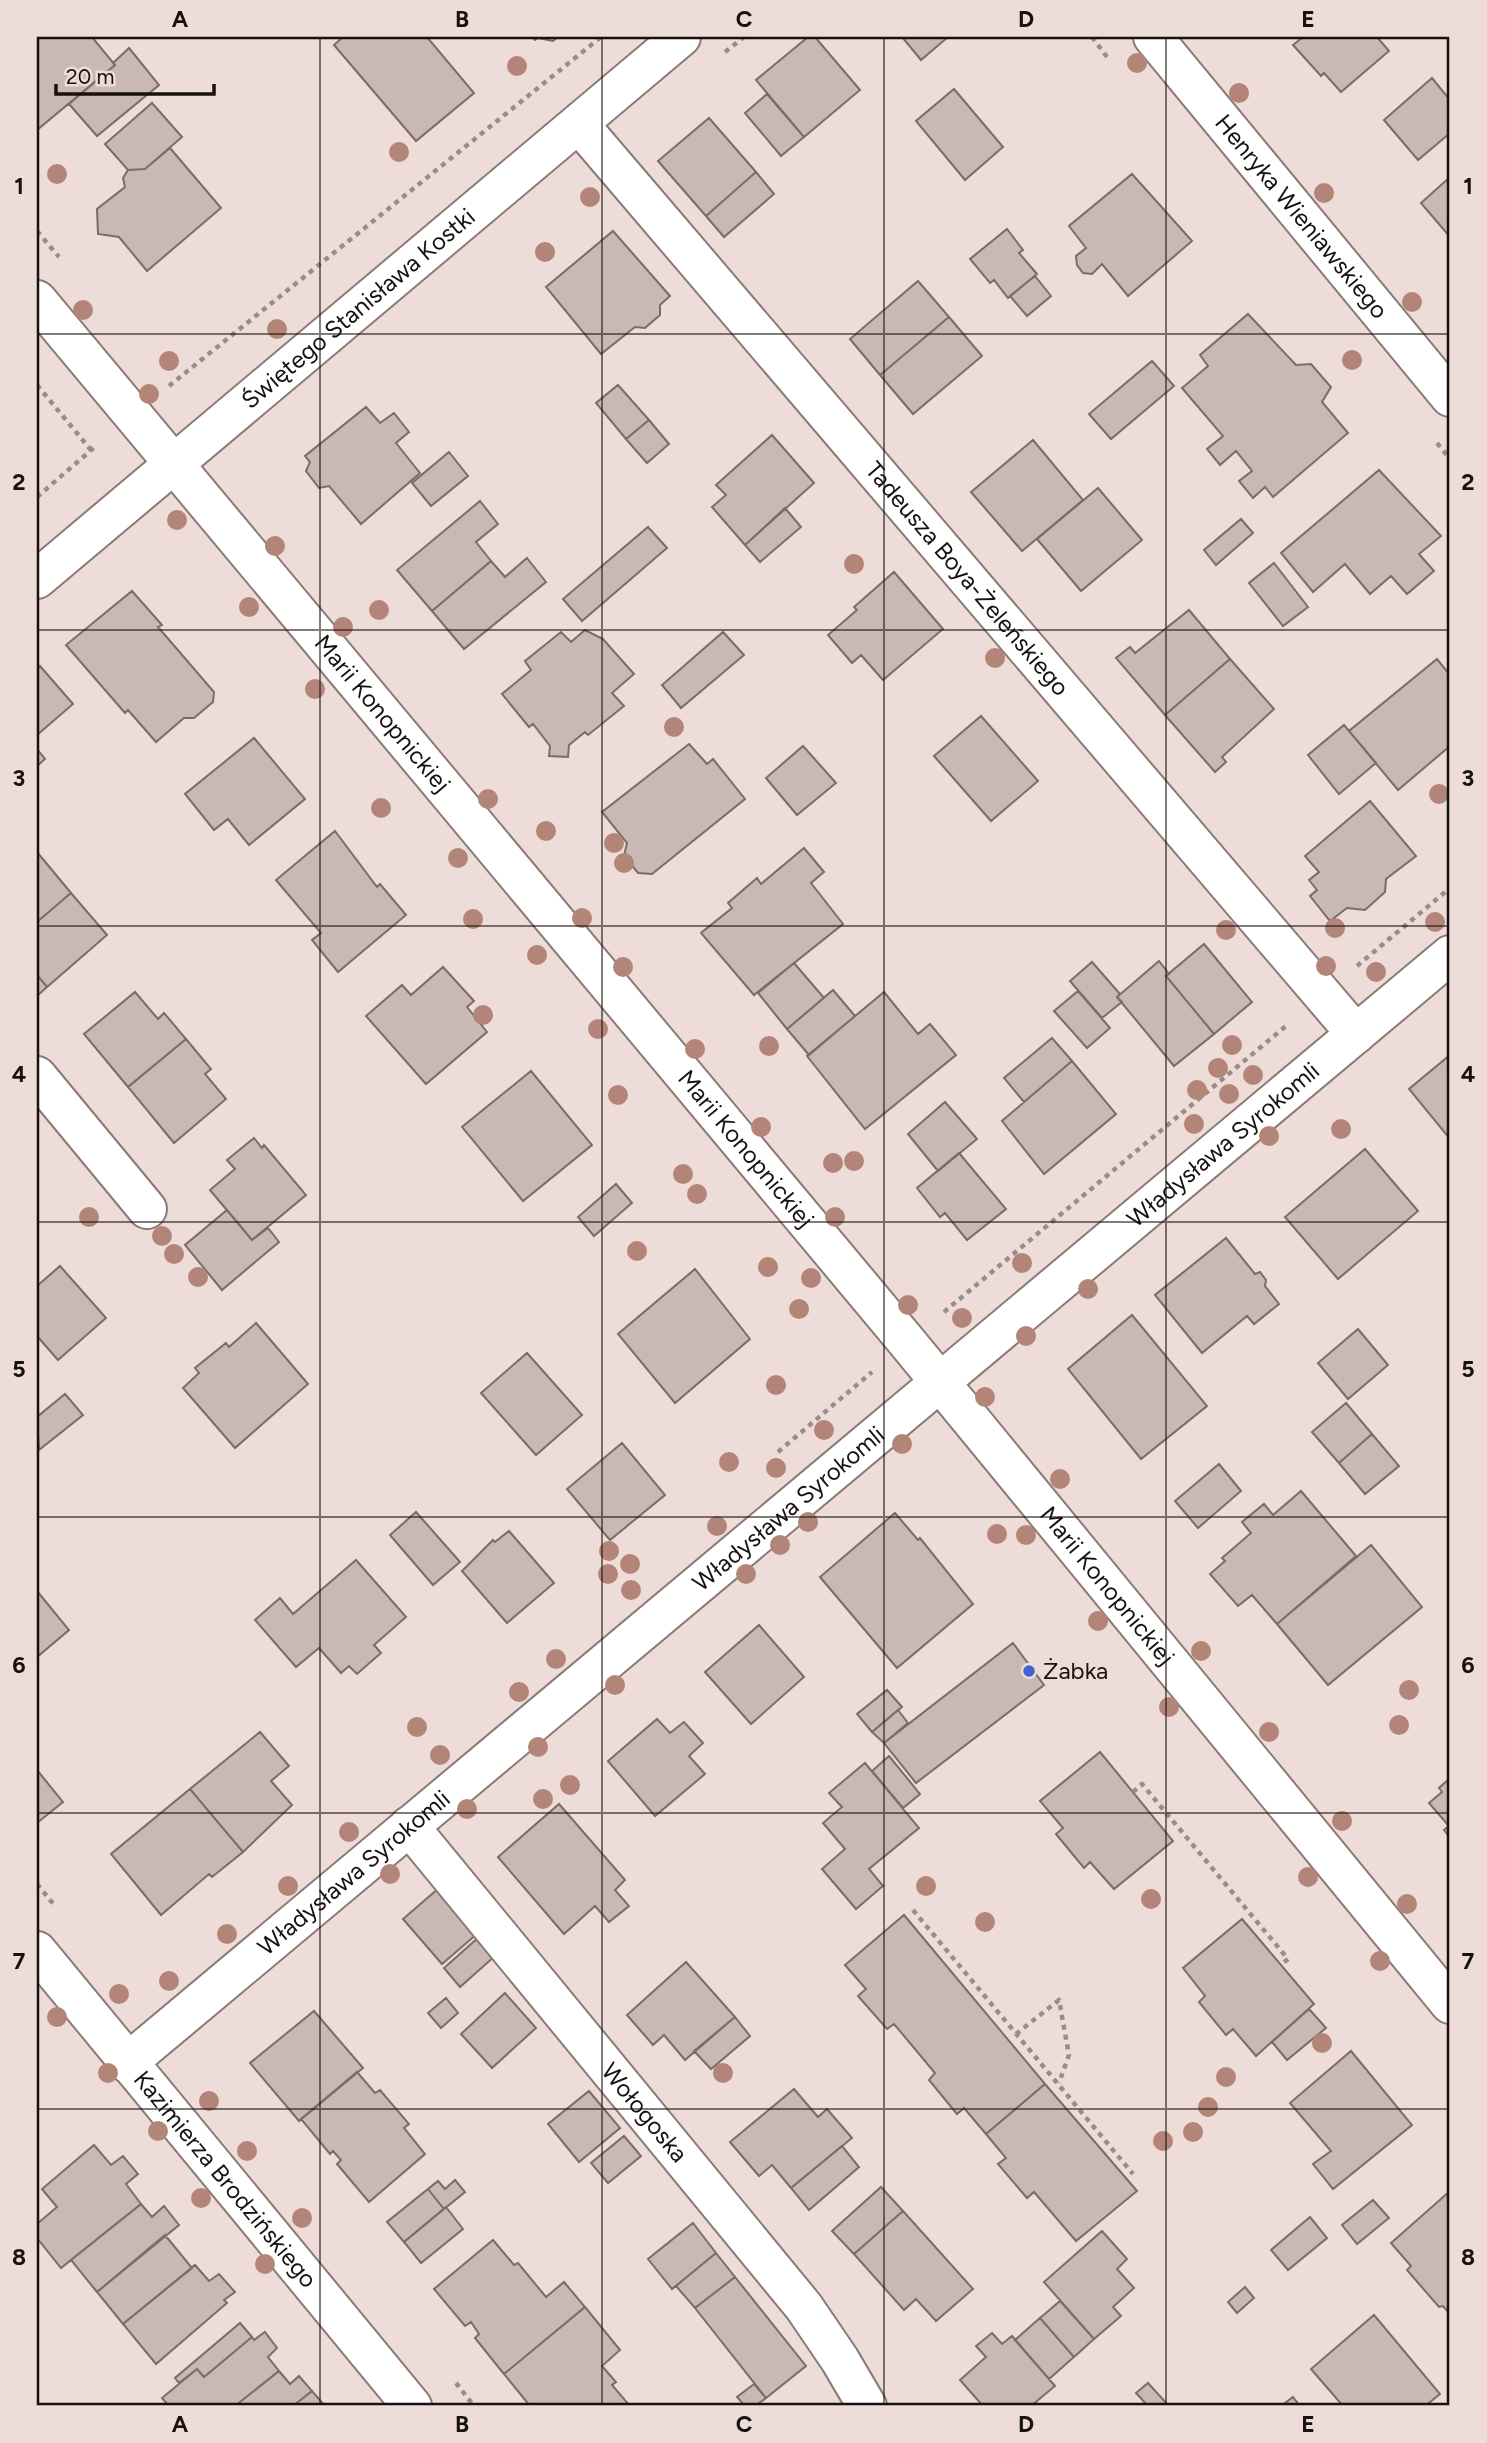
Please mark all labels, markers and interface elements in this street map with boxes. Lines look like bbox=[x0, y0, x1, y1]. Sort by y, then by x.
text: A bbox=[172, 5, 189, 33]
text: B bbox=[455, 5, 469, 33]
text: C bbox=[736, 5, 753, 33]
text: D bbox=[1018, 5, 1034, 33]
text: E bbox=[1301, 5, 1315, 33]
scale bar bbox=[56, 52, 214, 96]
text: 20 m bbox=[66, 64, 114, 89]
street label: Henryka Wieniawskiego bbox=[1209, 108, 1394, 324]
text: 1 bbox=[14, 172, 24, 200]
text: 1 bbox=[1463, 172, 1473, 200]
street label: Świętego Stanisława Kostki bbox=[235, 202, 481, 415]
street label: Tadeusza Boya-Żeleńskiego bbox=[860, 456, 1076, 701]
text: 2 bbox=[12, 468, 26, 496]
text: 2 bbox=[1461, 468, 1475, 496]
street label: Marii Konopnickiej bbox=[309, 629, 457, 798]
text: 3 bbox=[13, 764, 25, 792]
text: 3 bbox=[1462, 764, 1474, 792]
street label: Władysława Syrokomli bbox=[1121, 1056, 1325, 1233]
text: 4 bbox=[12, 1060, 26, 1088]
text: 4 bbox=[1461, 1060, 1475, 1088]
street label: Marii Konopnickiej bbox=[672, 1064, 820, 1233]
text: 5 bbox=[12, 1355, 26, 1383]
text: 5 bbox=[1461, 1355, 1475, 1383]
street label: Władysława Syrokomli bbox=[686, 1420, 890, 1597]
street label: Marii Konopnickiej bbox=[1034, 1501, 1181, 1671]
text: 6 bbox=[12, 1651, 26, 1679]
text: 6 bbox=[1461, 1651, 1475, 1679]
place label: Żabka bbox=[1043, 1656, 1108, 1685]
marker: Żabka bbox=[1021, 1663, 1037, 1679]
street label: Władysława Syrokomli bbox=[252, 1784, 456, 1961]
text: 7 bbox=[13, 1947, 26, 1975]
text: 7 bbox=[1462, 1947, 1475, 1975]
street label: Wołogoska bbox=[596, 2057, 694, 2168]
street label: Kazimierza Brodzińskiego bbox=[128, 2065, 323, 2293]
text: 8 bbox=[12, 2243, 26, 2271]
text: 8 bbox=[1461, 2243, 1475, 2271]
text: A bbox=[172, 2410, 189, 2438]
text: B bbox=[455, 2410, 469, 2438]
text: C bbox=[736, 2410, 753, 2438]
text: D bbox=[1018, 2410, 1034, 2438]
text: E bbox=[1301, 2410, 1315, 2438]

